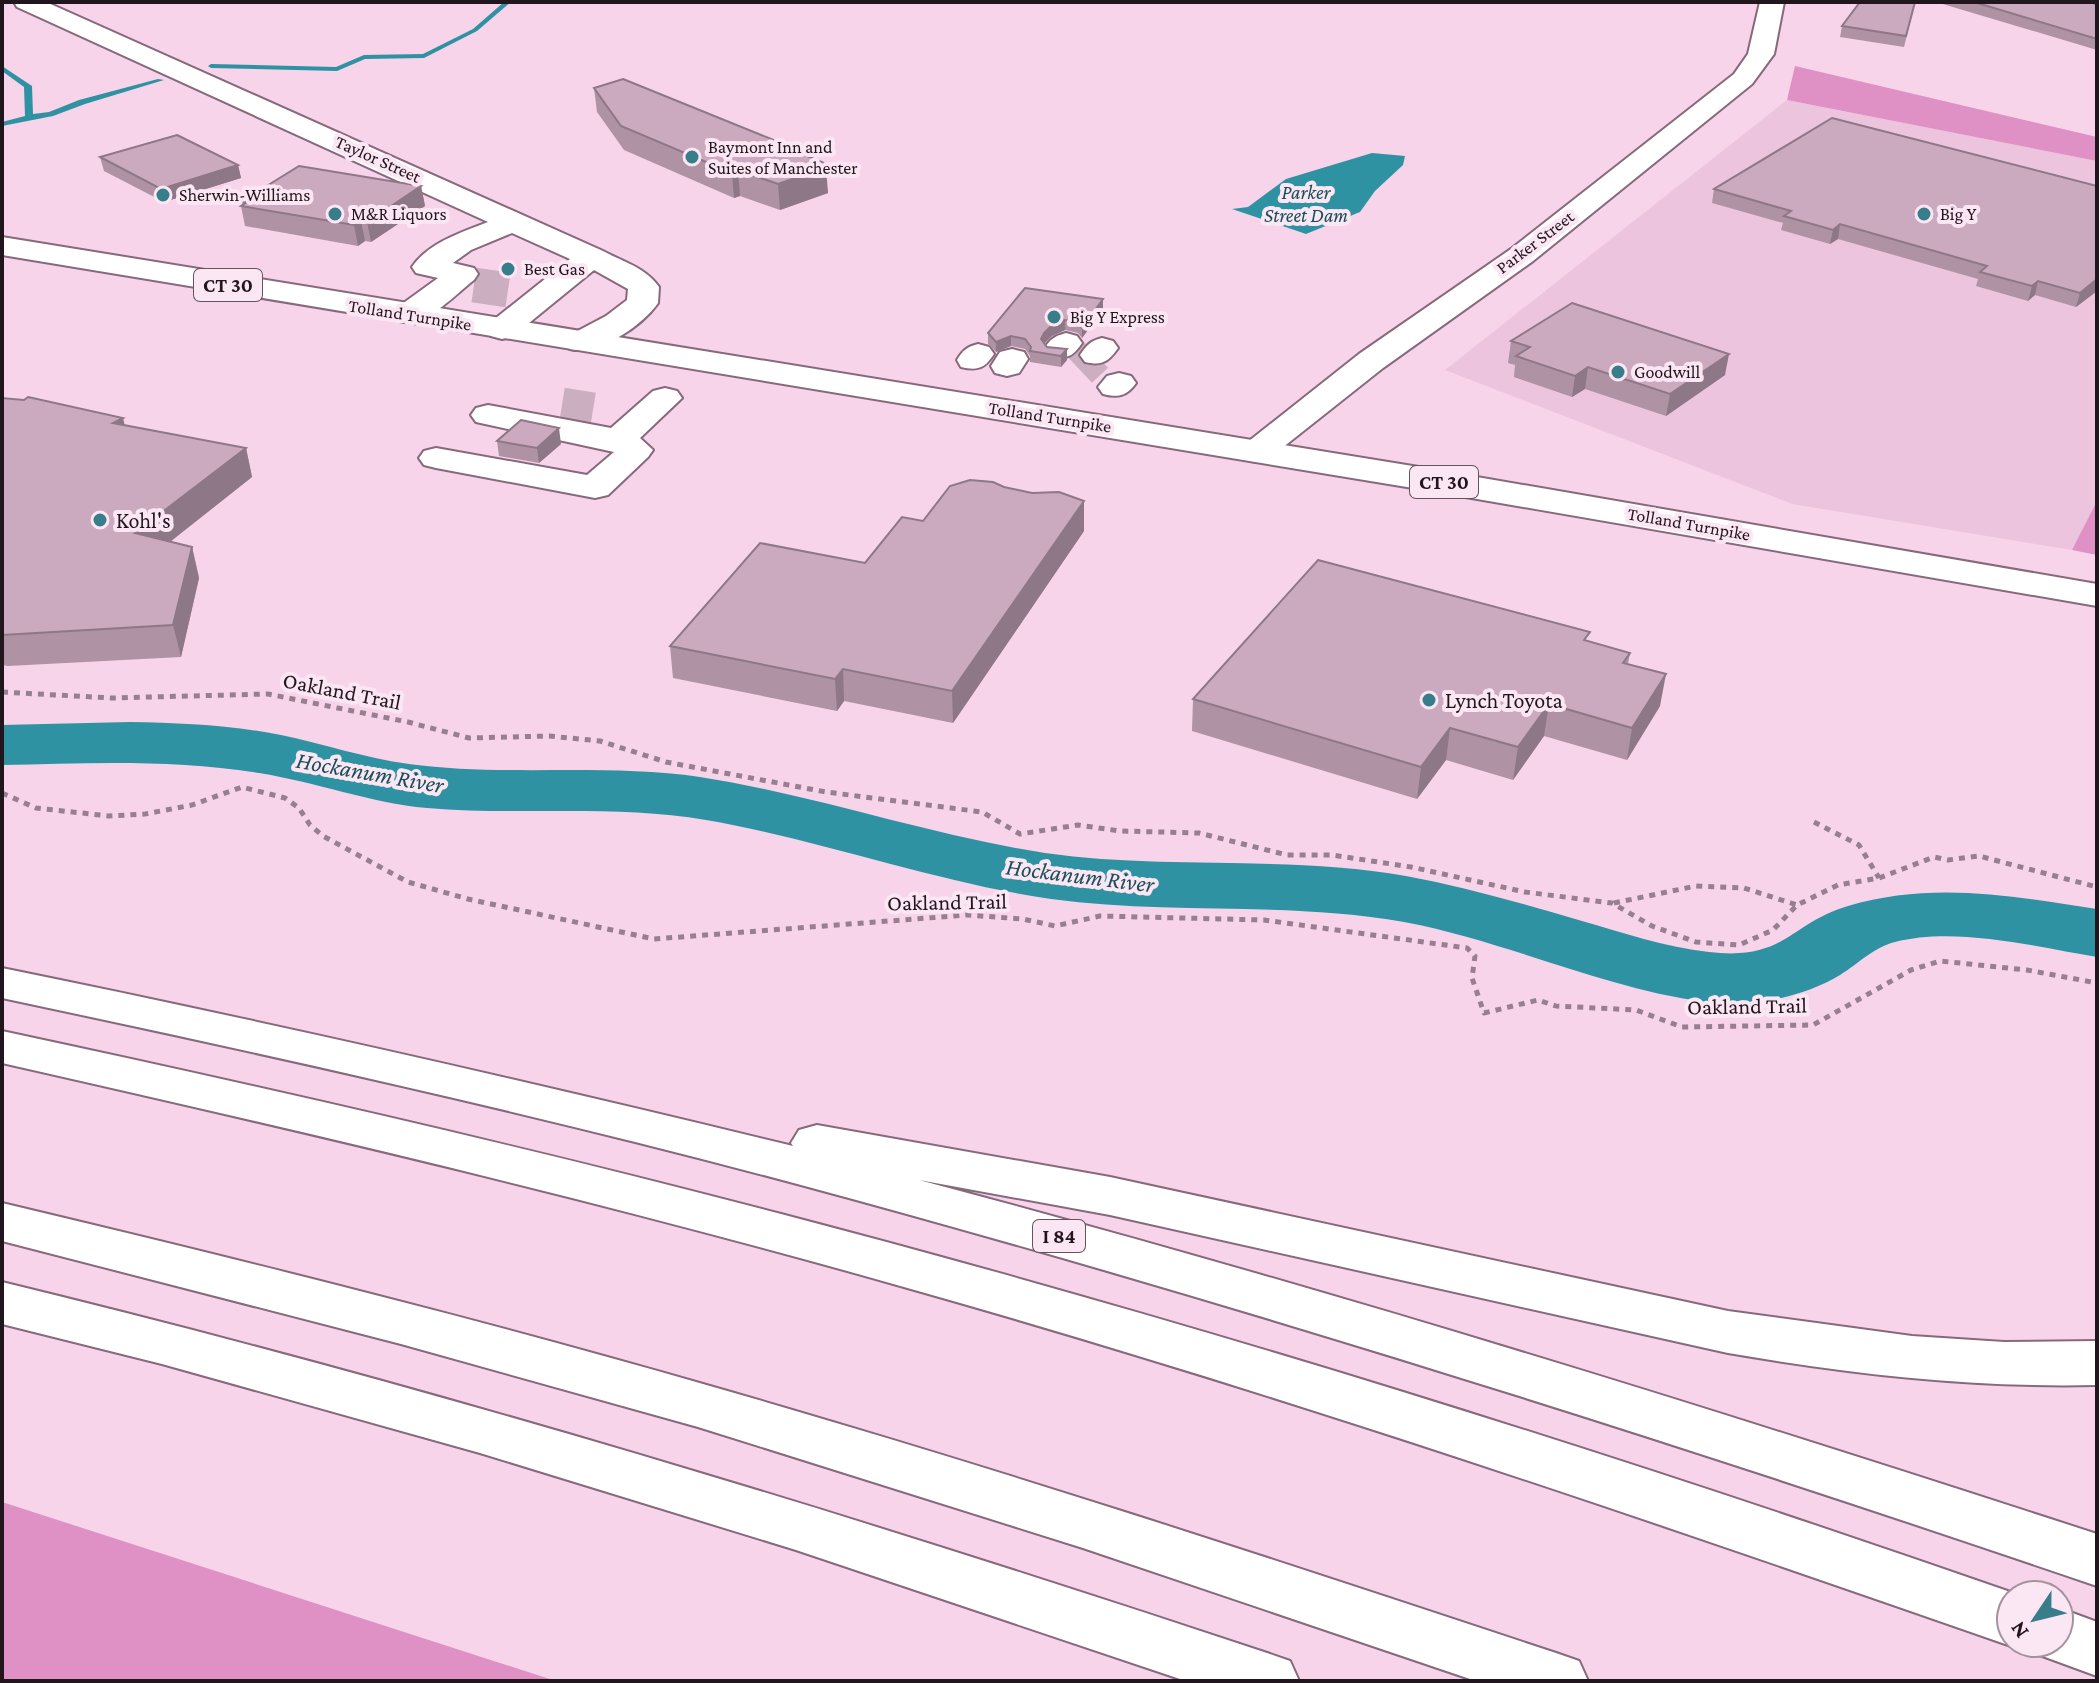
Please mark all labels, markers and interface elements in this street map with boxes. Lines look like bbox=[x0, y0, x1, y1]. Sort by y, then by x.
street label: Taylor Street bbox=[332, 131, 425, 187]
place label: Baymont Inn and Suites of Manchester bbox=[708, 137, 858, 178]
marker: Baymont Inn and Suites of Manchester bbox=[683, 148, 701, 166]
water label: Parker Street Dam bbox=[1264, 181, 1348, 226]
place label: Sherwin-Williams bbox=[179, 185, 310, 205]
marker: Sherwin-Williams bbox=[154, 186, 172, 204]
place label: M&R Liquors bbox=[351, 204, 447, 224]
place label: Big Y bbox=[1940, 204, 1977, 224]
marker: M&R Liquors bbox=[326, 205, 344, 223]
marker: Big Y bbox=[1915, 205, 1933, 223]
street label: Parker Street bbox=[1492, 206, 1578, 278]
place label: Best Gas bbox=[524, 259, 585, 279]
marker: Best Gas bbox=[499, 260, 517, 278]
road number: CT 30 bbox=[194, 269, 262, 301]
street label: Tolland Turnpike bbox=[347, 295, 473, 335]
place label: Big Y Express bbox=[1070, 307, 1165, 327]
marker: Big Y Express bbox=[1045, 308, 1063, 326]
place label: Goodwill bbox=[1634, 362, 1700, 382]
marker: Goodwill bbox=[1609, 363, 1627, 381]
street label: Tolland Turnpike bbox=[987, 397, 1113, 437]
road number: CT 30 bbox=[1410, 466, 1478, 498]
street label: Tolland Turnpike bbox=[1626, 503, 1752, 545]
place label: Kohl's bbox=[116, 508, 171, 533]
marker: Kohl's bbox=[91, 511, 109, 529]
street label: Oakland Trail bbox=[281, 667, 403, 715]
place label: Lynch Toyota bbox=[1445, 688, 1563, 713]
marker: Lynch Toyota bbox=[1420, 691, 1438, 709]
water label: Hockanum River bbox=[294, 746, 446, 798]
water label: Hockanum River bbox=[1004, 853, 1156, 898]
street label: Oakland Trail bbox=[887, 888, 1007, 916]
street label: Oakland Trail bbox=[1687, 992, 1807, 1020]
road number: I 84 bbox=[1033, 1220, 1085, 1252]
north arrow bbox=[1995, 1579, 2075, 1659]
text: N bbox=[2004, 1617, 2034, 1643]

